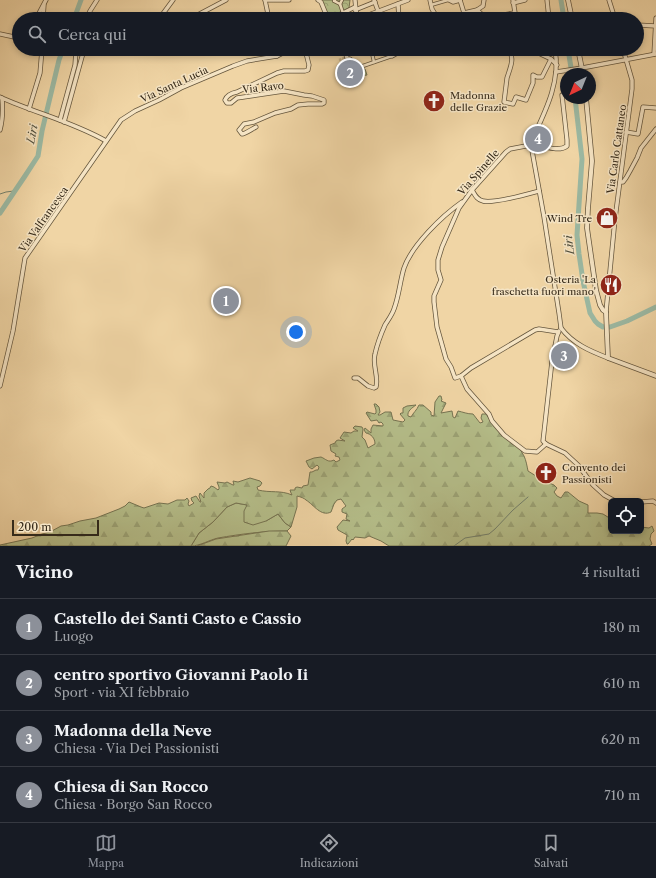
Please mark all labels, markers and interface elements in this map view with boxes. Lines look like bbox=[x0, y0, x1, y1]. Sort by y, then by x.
search box bbox=[12, 12, 644, 56]
icon: search bbox=[26, 23, 48, 45]
text: Cerca qui bbox=[58, 25, 127, 44]
pin: 2 bbox=[337, 58, 363, 88]
street label: Via Santa Lucia bbox=[137, 63, 211, 106]
north arrow bbox=[560, 68, 596, 104]
street label: Via Ravo bbox=[241, 79, 284, 96]
church icon: Madonna delle Grazie bbox=[421, 88, 447, 114]
place label: Madonna delle Grazie bbox=[450, 89, 508, 114]
street label: Via Carlo Cattaneo bbox=[604, 103, 629, 196]
water label: Liri bbox=[23, 123, 41, 146]
pin: 4 bbox=[525, 124, 551, 154]
street label: Via Spinelle bbox=[454, 146, 502, 199]
street label: Via Valfrancesca bbox=[15, 183, 71, 255]
shop icon: Wind Tre bbox=[594, 205, 620, 231]
place label: Wind Tre bbox=[546, 212, 592, 225]
water label: Liri bbox=[561, 234, 577, 256]
restaurant icon: Osteria 'La fraschetta fuori mano' bbox=[598, 272, 624, 298]
place label: Osteria 'La fraschetta fuori mano' bbox=[492, 273, 597, 298]
pin: 1 bbox=[213, 286, 239, 316]
your location bbox=[286, 322, 306, 342]
pin: 3 bbox=[551, 341, 577, 371]
church icon: Convento dei Passionisti bbox=[533, 460, 559, 486]
place label: Convento dei Passionisti bbox=[562, 461, 626, 486]
map controls bbox=[608, 498, 644, 534]
button: locate bbox=[608, 498, 644, 534]
scale bar bbox=[12, 518, 99, 537]
text: 200 m bbox=[18, 520, 51, 534]
text: Vicino bbox=[16, 562, 73, 582]
text: 4 risultati bbox=[582, 564, 640, 580]
text: Castello dei Santi Casto e Cassio bbox=[54, 609, 301, 628]
text: 1 bbox=[26, 619, 32, 635]
text: 180 m bbox=[603, 619, 640, 635]
text: Luogo bbox=[54, 628, 93, 644]
text: centro sportivo Giovanni Paolo Ii bbox=[54, 665, 308, 684]
text: 2 bbox=[25, 675, 33, 691]
text: 610 m bbox=[603, 675, 640, 691]
text: Sport · via XI febbraio bbox=[54, 684, 189, 700]
text: Madonna della Neve bbox=[54, 721, 212, 740]
text: 3 bbox=[25, 731, 33, 747]
text: 620 m bbox=[601, 731, 640, 747]
text: Chiesa · Via Dei Passionisti bbox=[54, 740, 219, 756]
text: Chiesa di San Rocco bbox=[54, 777, 208, 796]
text: 4 bbox=[25, 787, 33, 803]
text: 710 m bbox=[604, 787, 640, 803]
text: Chiesa · Borgo San Rocco bbox=[54, 796, 212, 812]
tab: Mappa bbox=[88, 832, 124, 870]
tab: Indicazioni bbox=[300, 832, 358, 870]
tab: Salvati bbox=[534, 832, 568, 870]

